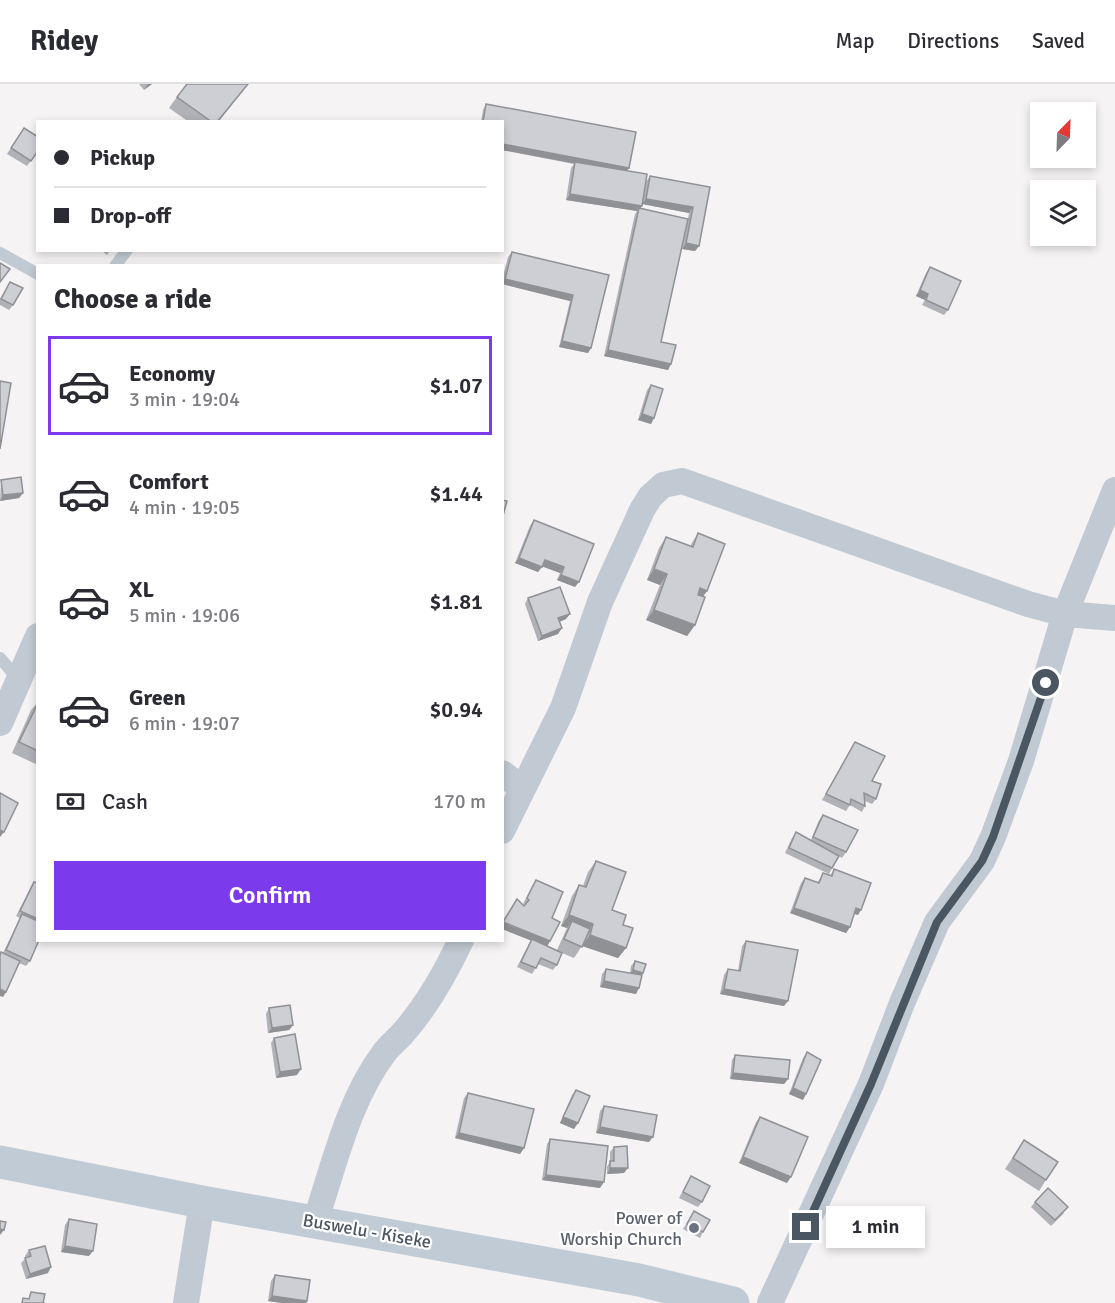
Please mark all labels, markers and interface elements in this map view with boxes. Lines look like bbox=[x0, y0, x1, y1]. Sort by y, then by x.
text: Ridey bbox=[30, 24, 98, 58]
text: Map bbox=[836, 28, 874, 54]
text: Directions bbox=[907, 28, 999, 54]
text: Saved bbox=[1032, 28, 1085, 54]
north arrow bbox=[1030, 102, 1096, 168]
map controls bbox=[1030, 102, 1096, 246]
text: Pickup bbox=[90, 144, 155, 171]
button: layers bbox=[1030, 180, 1096, 246]
text: Drop-off bbox=[90, 202, 171, 229]
text: Choose a ride bbox=[54, 283, 212, 316]
icon: car bbox=[57, 359, 111, 413]
text: Economy bbox=[129, 360, 215, 387]
text: $1.07 bbox=[429, 372, 483, 399]
text: 3 min · 19:04 bbox=[129, 387, 240, 412]
icon: car bbox=[57, 467, 111, 521]
text: Comfort bbox=[129, 468, 209, 495]
text: $1.44 bbox=[429, 480, 483, 507]
text: 4 min · 19:05 bbox=[129, 495, 240, 520]
icon: car bbox=[57, 575, 111, 629]
text: XL bbox=[129, 576, 154, 603]
text: $1.81 bbox=[429, 588, 483, 615]
text: 5 min · 19:06 bbox=[129, 603, 240, 628]
route start bbox=[1032, 669, 1059, 696]
icon: car bbox=[57, 683, 111, 737]
text: Green bbox=[129, 684, 186, 711]
text: $0.94 bbox=[429, 696, 483, 723]
text: 6 min · 19:07 bbox=[129, 711, 240, 736]
icon: cash bbox=[54, 785, 87, 818]
text: Cash bbox=[102, 788, 148, 815]
text: 170 m bbox=[433, 789, 486, 814]
button: Confirm bbox=[54, 861, 486, 930]
callout: 1 min bbox=[827, 1206, 926, 1248]
place label: Power of Worship Church bbox=[560, 1207, 683, 1250]
street label: Buswelu - Kiseke bbox=[301, 1209, 433, 1253]
route end bbox=[792, 1213, 819, 1240]
text: 1 min bbox=[852, 1214, 899, 1239]
marker: Power of Worship Church bbox=[687, 1221, 701, 1235]

